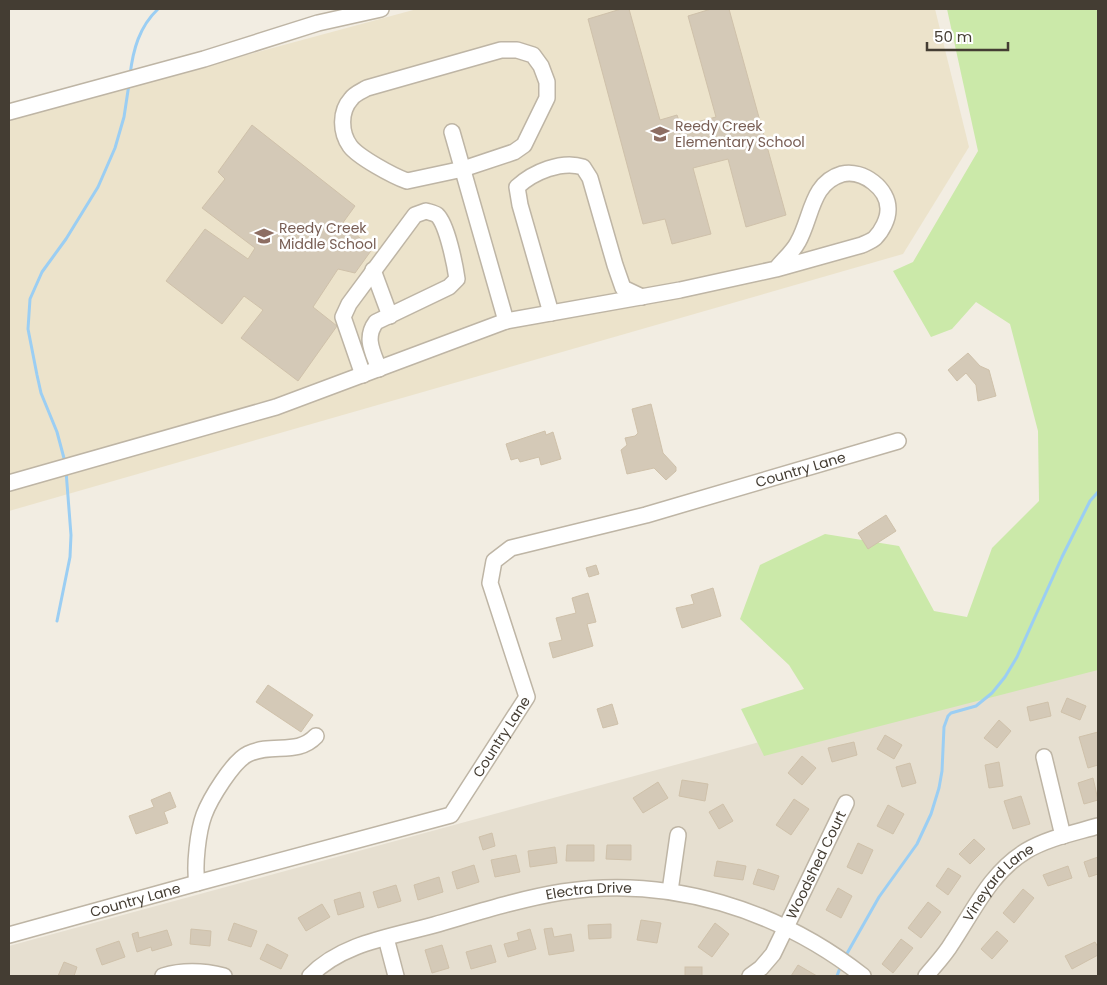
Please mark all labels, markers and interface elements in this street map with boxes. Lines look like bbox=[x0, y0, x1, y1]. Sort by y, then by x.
scale bar bbox=[927, 20, 1008, 52]
text: 50 m bbox=[934, 26, 972, 47]
place label: Reedy Creek Elementary School bbox=[675, 116, 805, 152]
school or university icon: Reedy Creek Elementary School bbox=[649, 123, 671, 145]
place label: Reedy Creek Middle School bbox=[279, 218, 376, 254]
school or university icon: Reedy Creek Middle School bbox=[253, 225, 275, 247]
street label: Country Lane bbox=[753, 447, 848, 492]
street label: Country Lane bbox=[468, 692, 535, 781]
street label: Woodshed Court bbox=[781, 807, 851, 923]
street label: Vineyard Lane bbox=[958, 838, 1038, 925]
street label: Country Lane bbox=[88, 878, 183, 922]
street label: Electra Drive bbox=[544, 878, 633, 905]

